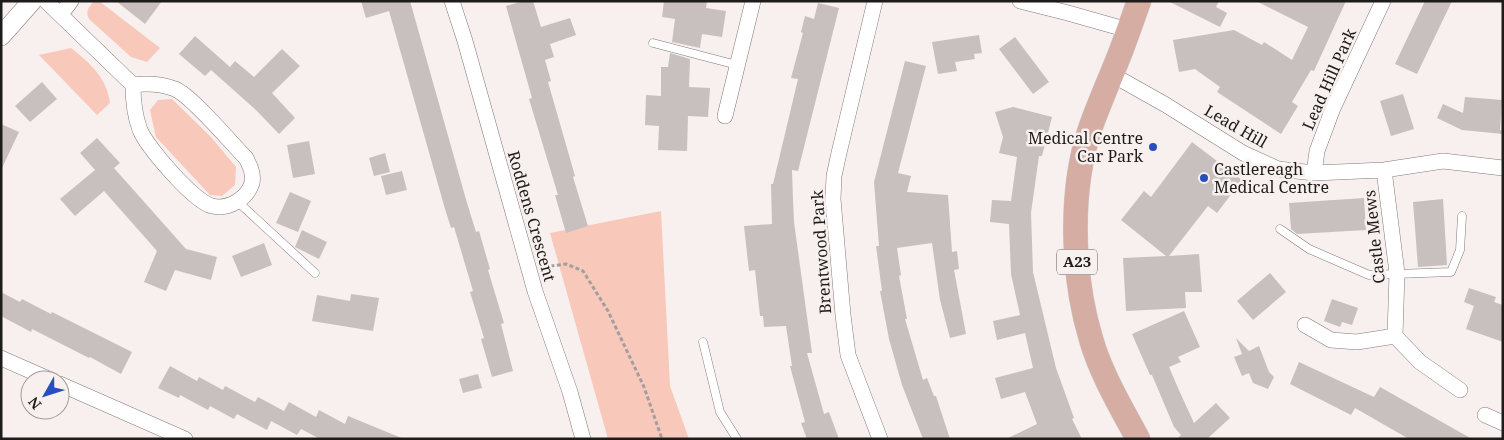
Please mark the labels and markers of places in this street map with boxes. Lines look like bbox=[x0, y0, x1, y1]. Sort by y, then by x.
place label: Medical Centre Car Park bbox=[1028, 127, 1144, 167]
marker: Medical Centre Car Park bbox=[1147, 141, 1159, 153]
place label: Castlereagh Medical Centre bbox=[1214, 158, 1329, 198]
marker: Castlereagh Medical Centre bbox=[1198, 172, 1210, 184]

